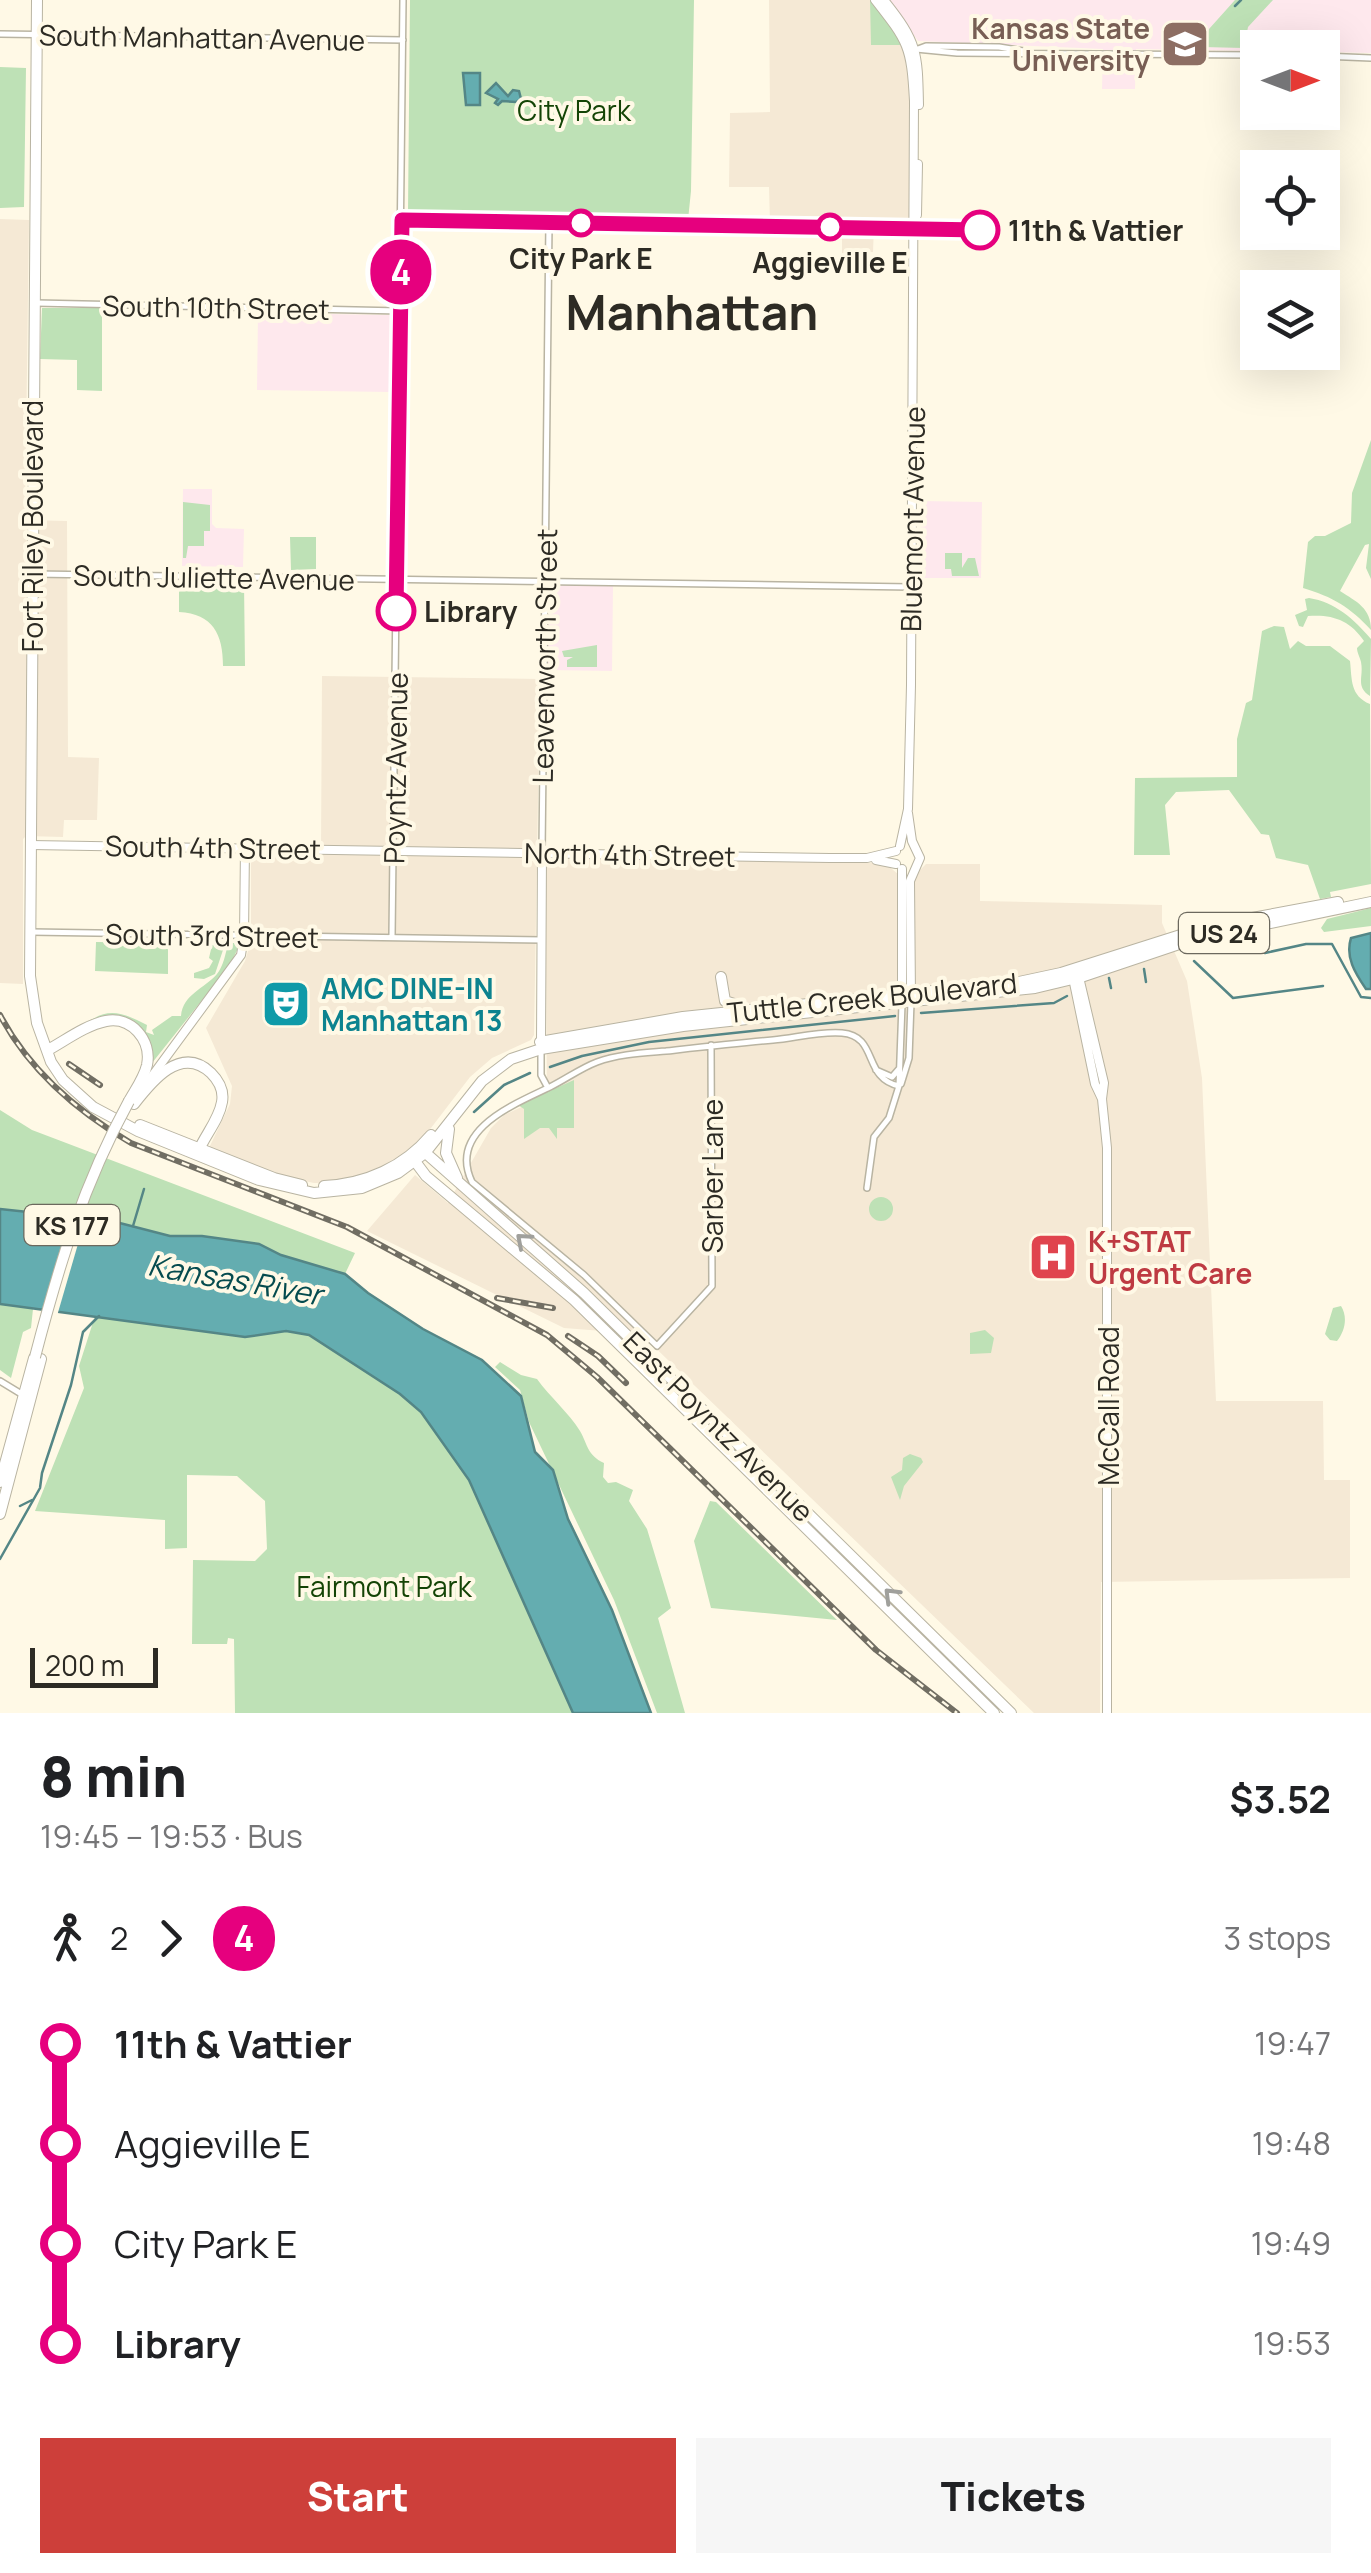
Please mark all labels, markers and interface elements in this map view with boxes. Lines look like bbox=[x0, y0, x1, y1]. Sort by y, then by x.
place label: Kansas State University bbox=[971, 9, 1150, 79]
street label: South Manhattan Avenue bbox=[39, 15, 365, 59]
school or university icon: Kansas State University bbox=[1159, 18, 1211, 70]
north arrow bbox=[1240, 30, 1340, 130]
map controls bbox=[1240, 30, 1340, 370]
park label: City Park bbox=[517, 91, 632, 129]
button: locate bbox=[1240, 150, 1340, 250]
marker: City Park E bbox=[568, 210, 594, 236]
marker: 11th & Vattier bbox=[961, 211, 999, 249]
place label: 11th & Vattier bbox=[1008, 211, 1183, 249]
marker: Aggieville E bbox=[817, 214, 843, 240]
place label: City Park E bbox=[509, 239, 653, 277]
line badge: 4 bbox=[368, 240, 434, 304]
place label: Aggieville E bbox=[752, 243, 908, 281]
text: 4 bbox=[390, 248, 412, 296]
button: layers bbox=[1240, 270, 1340, 370]
district label: Manhattan bbox=[566, 279, 818, 344]
street label: South 10th Street bbox=[102, 286, 330, 328]
street label: Fort Riley Boulevard bbox=[13, 400, 51, 652]
street label: Bluemont Avenue bbox=[891, 406, 933, 632]
street label: Leavenworth Street bbox=[523, 528, 565, 784]
street label: South Juliette Avenue bbox=[73, 556, 355, 598]
marker: Library bbox=[377, 592, 415, 630]
place label: Library bbox=[424, 592, 518, 630]
street label: Poyntz Avenue bbox=[374, 672, 416, 864]
street label: South 4th Street bbox=[105, 826, 321, 868]
street label: North 4th Street bbox=[524, 833, 736, 875]
road number: US 24 bbox=[1179, 913, 1269, 953]
street label: South 3rd Street bbox=[105, 914, 319, 956]
street label: Tuttle Creek Boulevard bbox=[725, 963, 1019, 1031]
place label: AMC DINE-IN Manhattan 13 bbox=[321, 969, 503, 1039]
theatre icon: AMC DINE-IN Manhattan 13 bbox=[260, 978, 312, 1030]
street label: Sarber Lane bbox=[693, 1099, 731, 1253]
road number: KS 177 bbox=[24, 1205, 120, 1245]
place label: K+STAT Urgent Care bbox=[1088, 1222, 1252, 1292]
hospital icon: K+STAT Urgent Care bbox=[1027, 1231, 1079, 1283]
one-way arrow bbox=[516, 1233, 535, 1251]
water label: Kansas River bbox=[145, 1244, 329, 1315]
street label: East Poyntz Avenue bbox=[615, 1322, 823, 1530]
street label: McCall Road bbox=[1089, 1326, 1127, 1486]
park label: Fairmont Park bbox=[296, 1567, 473, 1605]
one-way arrow bbox=[885, 1589, 903, 1607]
scale bar bbox=[30, 1643, 158, 1688]
text: 200 m bbox=[45, 1646, 124, 1684]
text: 8 min bbox=[40, 1738, 187, 1814]
text: $3.52 bbox=[1230, 1772, 1331, 1824]
text: 19:45 – 19:53 · Bus bbox=[40, 1814, 303, 1858]
icon: walk bbox=[40, 1911, 95, 1966]
icon: forward bbox=[143, 1911, 198, 1966]
text: 4 bbox=[233, 1914, 255, 1962]
text: 2 bbox=[110, 1916, 128, 1960]
text: 3 stops bbox=[1223, 1916, 1331, 1960]
text: 11th & Vattier bbox=[114, 2017, 352, 2069]
text: 19:47 bbox=[1254, 2021, 1331, 2065]
text: Aggieville E bbox=[114, 2117, 311, 2169]
text: 19:48 bbox=[1252, 2121, 1331, 2165]
text: City Park E bbox=[114, 2217, 297, 2269]
text: 19:49 bbox=[1251, 2221, 1331, 2265]
text: Library bbox=[114, 2317, 241, 2369]
text: 19:53 bbox=[1253, 2321, 1331, 2365]
button: Start bbox=[40, 2438, 676, 2553]
button: Tickets bbox=[696, 2438, 1331, 2553]

